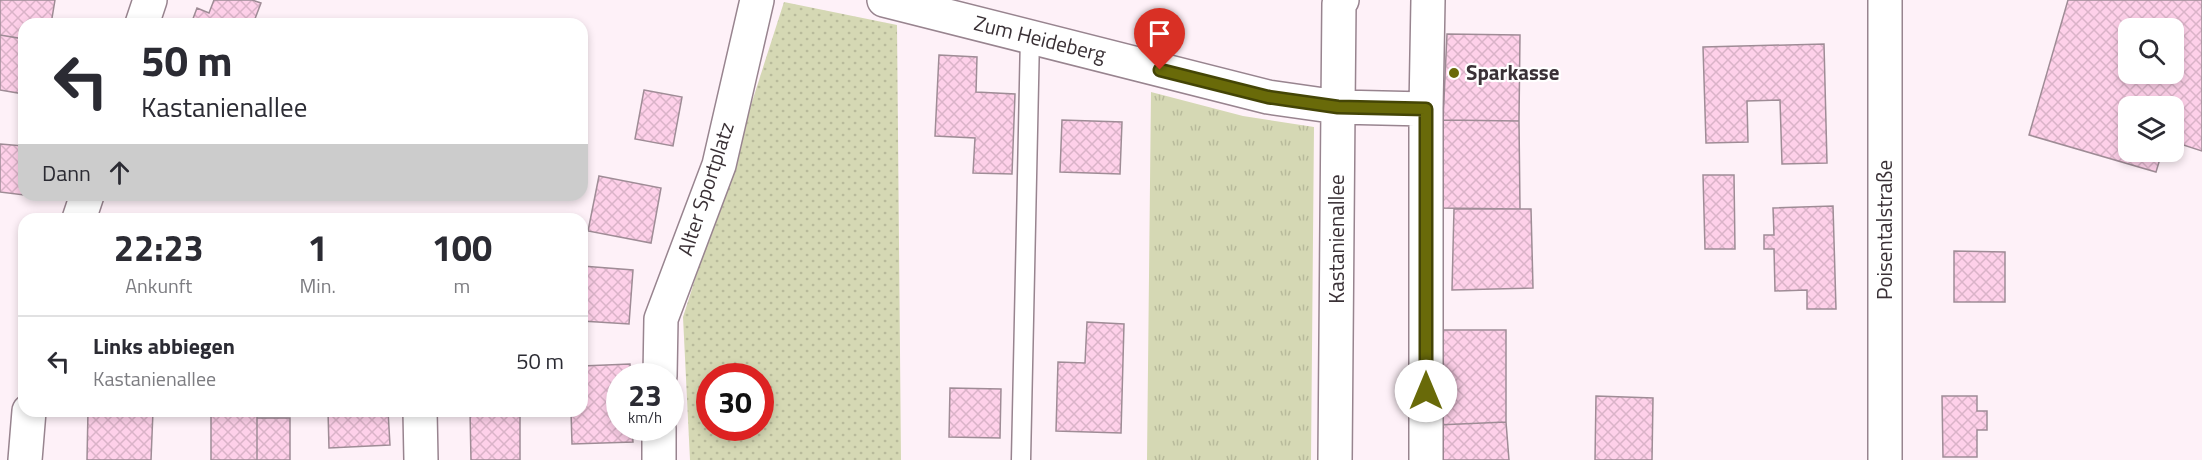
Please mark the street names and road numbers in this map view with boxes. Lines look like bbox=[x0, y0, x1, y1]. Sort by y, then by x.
street label: Zum Heideberg bbox=[971, 6, 1110, 70]
street label: Alter Sportplatz bbox=[668, 118, 742, 260]
street label: Poisentalstraße bbox=[1868, 160, 1900, 300]
street label: Kastanienallee bbox=[1320, 174, 1352, 304]

